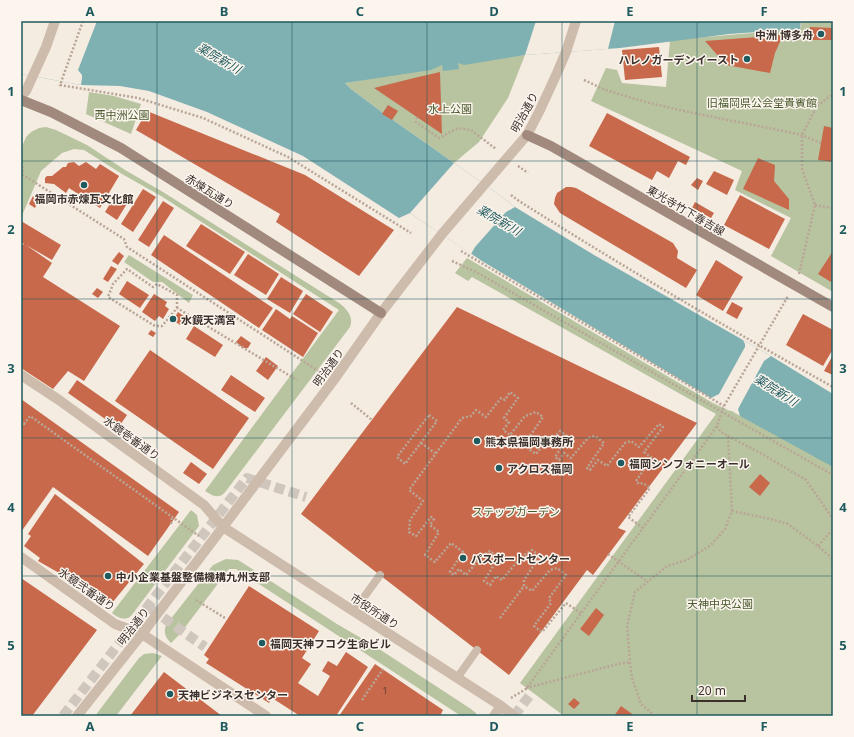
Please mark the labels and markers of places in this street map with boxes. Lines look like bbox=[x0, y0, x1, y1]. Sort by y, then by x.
place label: 中洲 博多舟 bbox=[755, 27, 813, 42]
marker: 中洲 博多舟 bbox=[816, 29, 826, 39]
place label: ハレノガーデンイースト bbox=[619, 52, 739, 67]
marker: ハレノガーデンイースト bbox=[742, 54, 752, 64]
marker: 福岡市赤煉瓦文化館 bbox=[79, 180, 89, 190]
place label: 福岡市赤煉瓦文化館 bbox=[35, 191, 134, 206]
place label: 水鏡天満宮 bbox=[181, 312, 236, 327]
marker: 水鏡天満宮 bbox=[168, 314, 178, 324]
place label: 熊本県福岡事務所 bbox=[485, 434, 573, 449]
marker: 熊本県福岡事務所 bbox=[472, 436, 482, 446]
place label: 福岡シンフォニーオール bbox=[629, 456, 750, 471]
marker: 福岡シンフォニーオール bbox=[616, 458, 626, 468]
place label: アクロス福岡 bbox=[507, 461, 572, 476]
marker: アクロス福岡 bbox=[494, 463, 504, 473]
place label: パスポートセンター bbox=[471, 551, 570, 566]
marker: パスポートセンター bbox=[458, 553, 468, 563]
place label: 中小企業基盤整備機構九州支部 bbox=[116, 569, 270, 584]
marker: 中小企業基盤整備機構九州支部 bbox=[103, 571, 113, 581]
place label: 福岡天神フコク生命ビル bbox=[270, 636, 391, 651]
marker: 福岡天神フコク生命ビル bbox=[257, 638, 267, 648]
place label: 天神ビジネスセンター bbox=[178, 687, 288, 702]
marker: 天神ビジネスセンター bbox=[165, 689, 175, 699]

